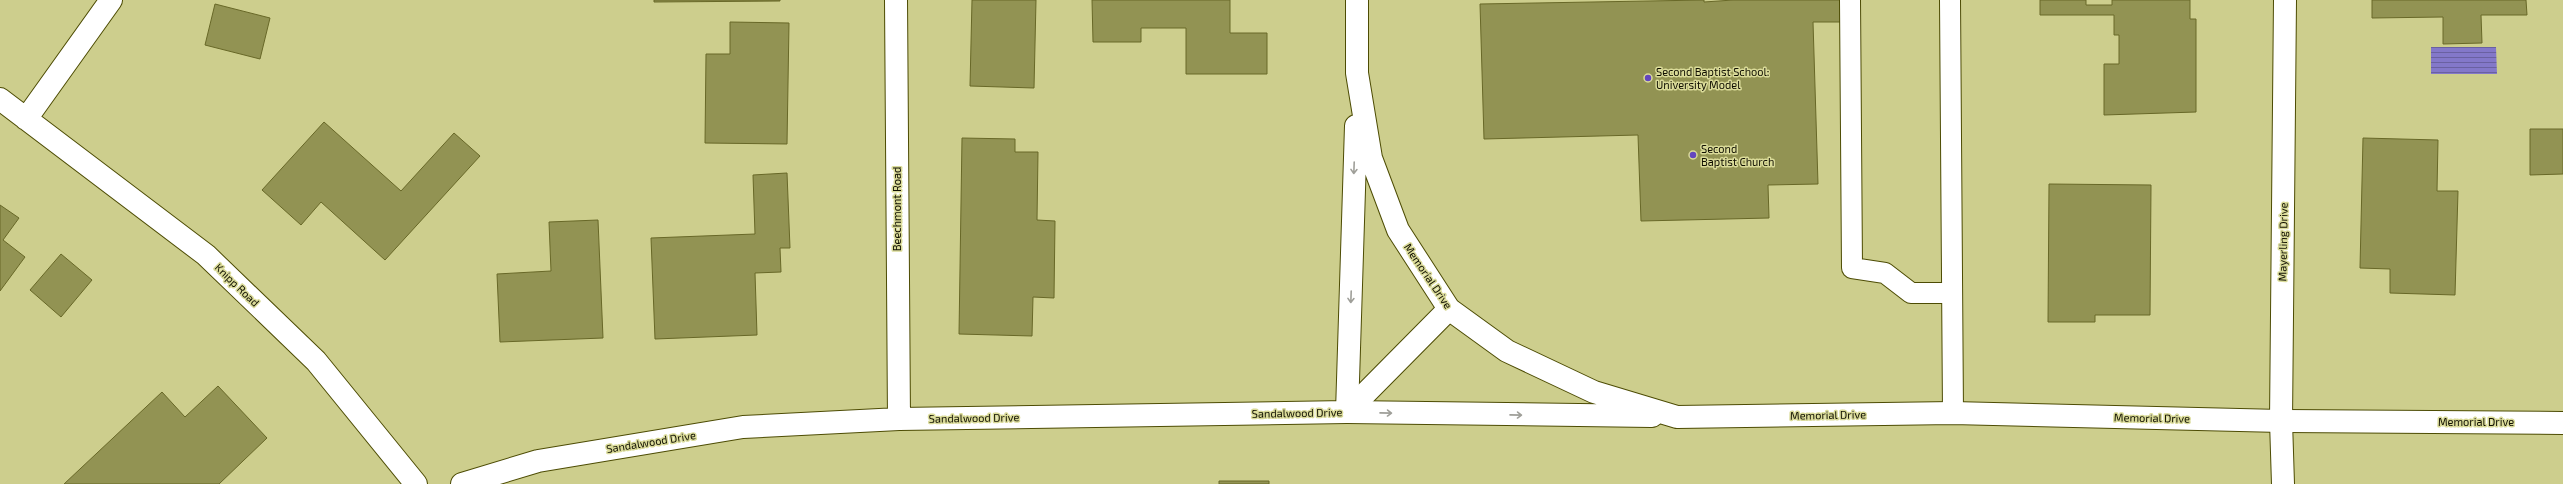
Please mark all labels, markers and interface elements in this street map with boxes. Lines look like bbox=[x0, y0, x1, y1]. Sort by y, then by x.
place label: Second Baptist School: University Model bbox=[1656, 65, 1769, 91]
marker: Second Baptist School: University Model bbox=[1643, 73, 1653, 83]
place label: Second Baptist Church bbox=[1701, 142, 1774, 168]
marker: Second Baptist Church bbox=[1688, 150, 1698, 160]
one-way arrow bbox=[1351, 161, 1358, 174]
street label: Beechmont Road bbox=[890, 167, 903, 251]
street label: Mayerling Drive bbox=[2275, 202, 2290, 282]
street label: Memorial Drive bbox=[1402, 241, 1455, 311]
street label: Knipp Road bbox=[213, 260, 262, 309]
one-way arrow bbox=[1347, 290, 1354, 303]
street label: Sandalwood Drive bbox=[1252, 405, 1342, 420]
street label: Memorial Drive bbox=[1790, 407, 1866, 422]
one-way arrow bbox=[1379, 409, 1392, 417]
street label: Sandalwood Drive bbox=[929, 410, 1019, 425]
street label: Memorial Drive bbox=[2114, 410, 2190, 425]
one-way arrow bbox=[1509, 411, 1522, 419]
street label: Memorial Drive bbox=[2438, 415, 2514, 428]
street label: Sandalwood Drive bbox=[605, 428, 697, 455]

